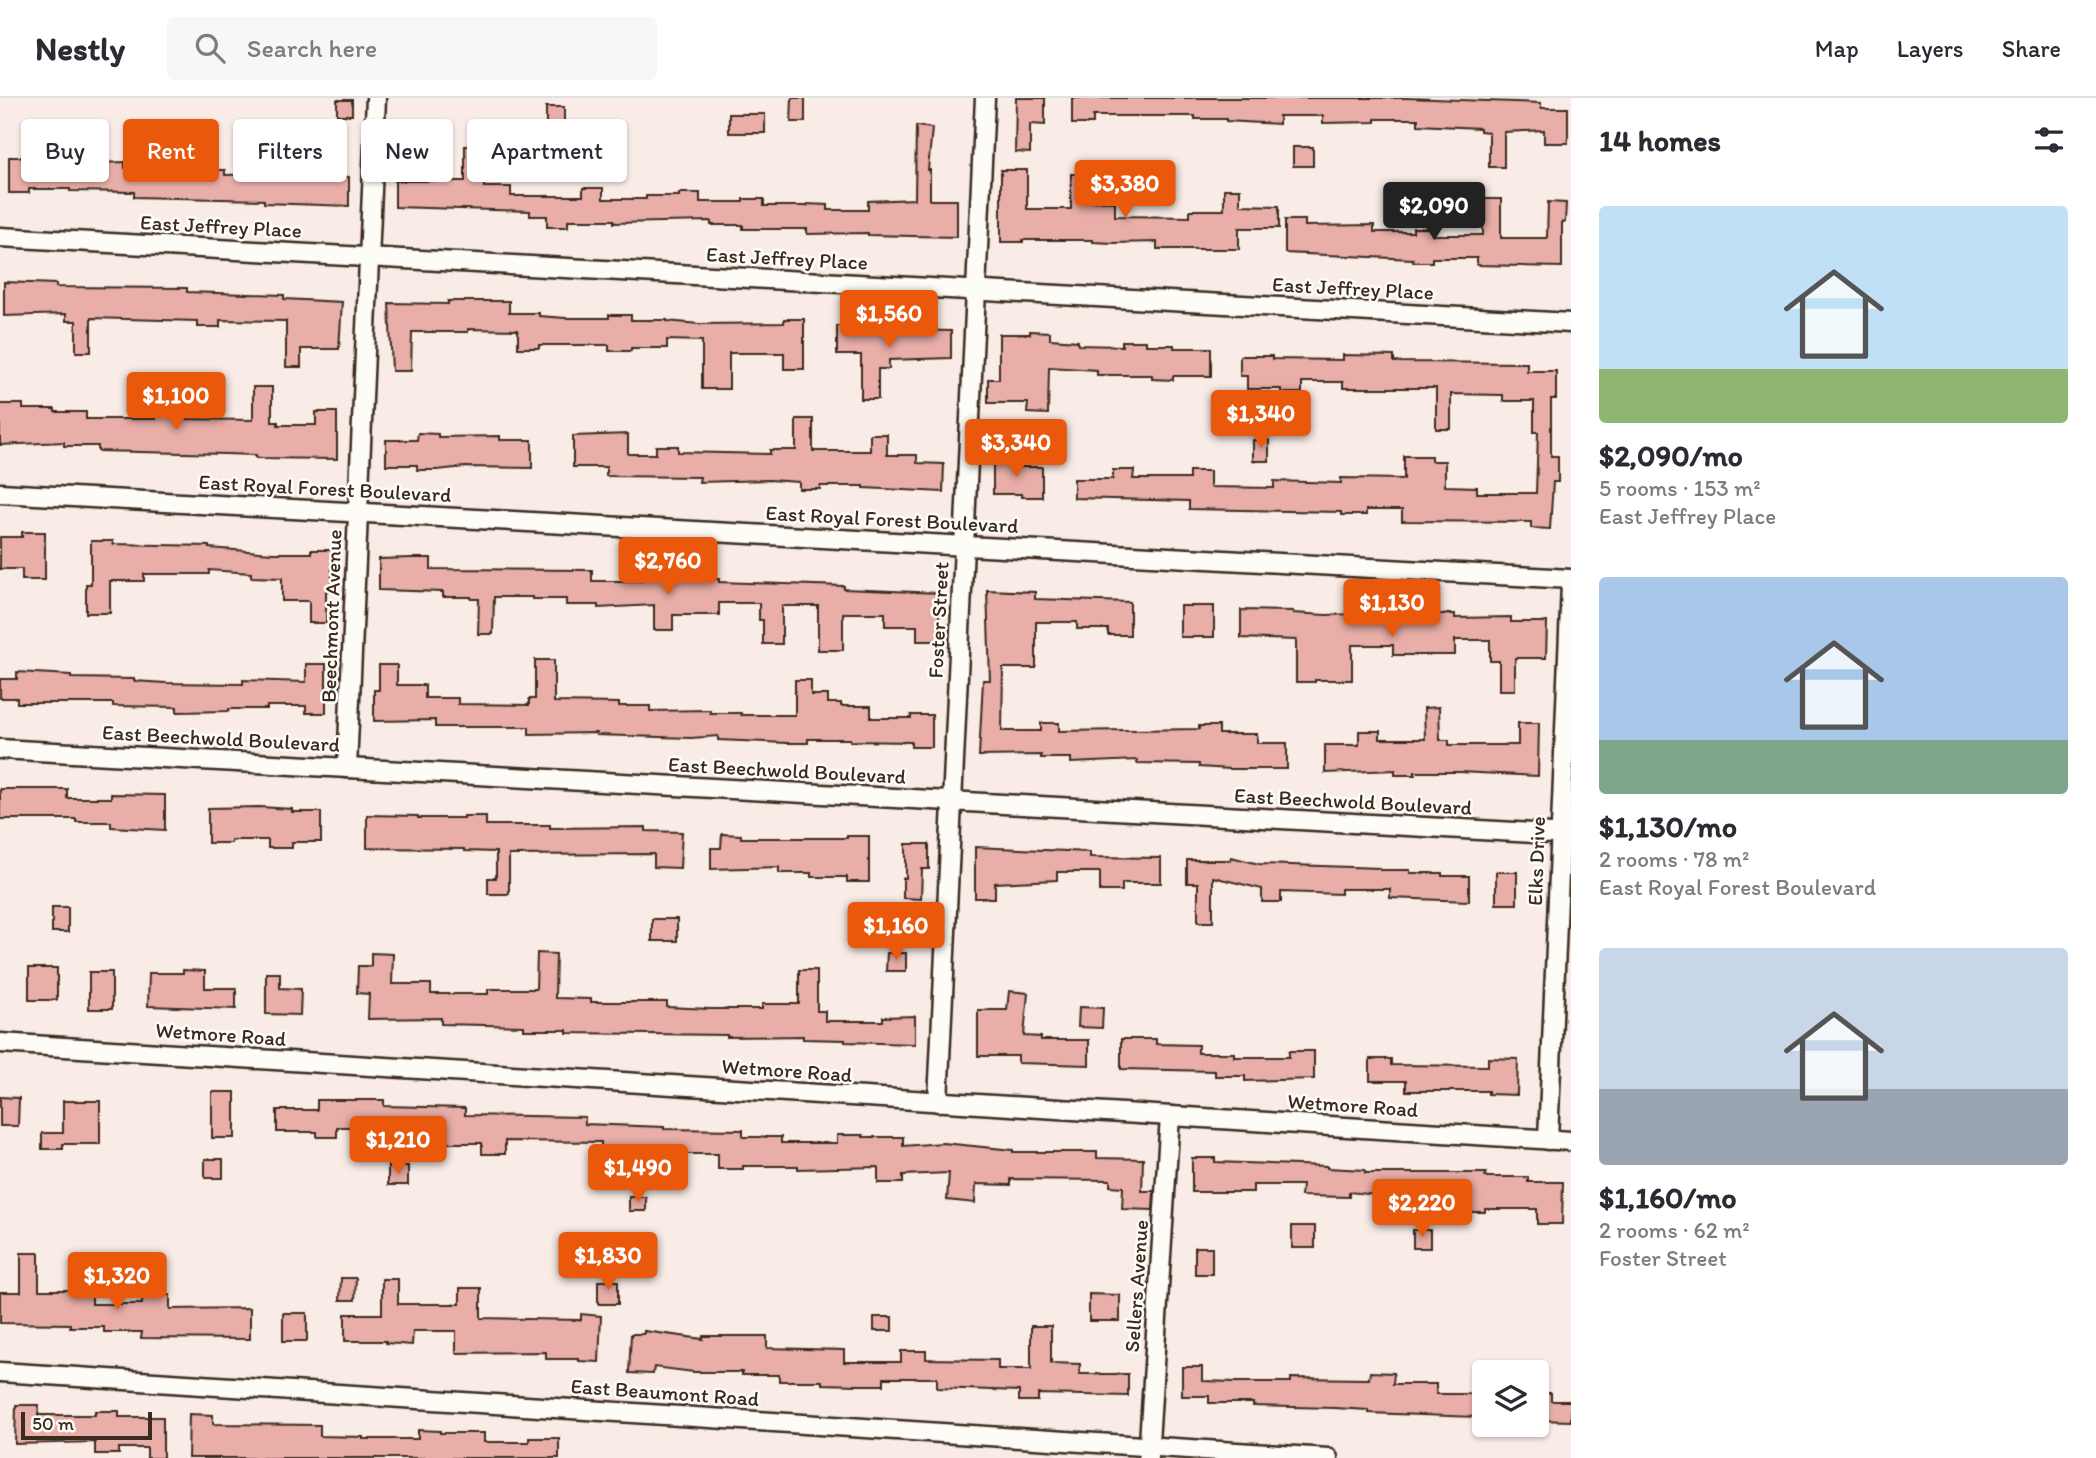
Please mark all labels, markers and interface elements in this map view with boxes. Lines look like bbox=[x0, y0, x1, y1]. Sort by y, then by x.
search box bbox=[167, 17, 657, 80]
text: Nestly bbox=[35, 29, 125, 68]
icon: search bbox=[191, 29, 229, 67]
text: Search here bbox=[247, 32, 377, 64]
text: Map bbox=[1815, 34, 1859, 63]
text: Layers bbox=[1897, 34, 1964, 63]
text: Share bbox=[2002, 34, 2061, 63]
chip: Buy bbox=[21, 119, 109, 182]
chip: Rent bbox=[123, 119, 219, 182]
chip: Filters bbox=[233, 119, 347, 182]
chip: New bbox=[361, 119, 453, 182]
chip: Apartment bbox=[467, 119, 627, 182]
icon: filters bbox=[2030, 121, 2068, 159]
text: 14 homes bbox=[1599, 122, 1721, 159]
pin: $3,380 bbox=[1068, 160, 1182, 220]
text: $3,380 bbox=[1091, 169, 1159, 197]
pin: $2,090 bbox=[1377, 183, 1491, 242]
text: $2,090 bbox=[1399, 191, 1469, 219]
street label: East Jeffrey Place bbox=[140, 209, 302, 243]
street label: East Jeffrey Place bbox=[706, 241, 868, 275]
icon: home bbox=[1771, 251, 1897, 377]
street label: East Jeffrey Place bbox=[1272, 271, 1434, 305]
pin: $1,560 bbox=[832, 290, 946, 350]
text: $1,560 bbox=[856, 299, 922, 327]
pin: $1,100 bbox=[119, 372, 233, 432]
text: $1,100 bbox=[143, 381, 209, 409]
pin: $1,340 bbox=[1204, 390, 1318, 450]
text: $1,340 bbox=[1227, 399, 1295, 427]
pin: $3,340 bbox=[959, 420, 1073, 479]
text: $3,340 bbox=[981, 428, 1051, 456]
text: $2,090/mo bbox=[1599, 437, 1743, 474]
street label: East Royal Forest Boulevard bbox=[198, 469, 452, 507]
text: 5 rooms · 153 m² bbox=[1599, 474, 1761, 502]
street label: East Royal Forest Boulevard bbox=[765, 500, 1019, 538]
text: East Jeffrey Place bbox=[1599, 502, 1776, 530]
street label: Beechmont Avenue bbox=[315, 529, 347, 703]
pin: $2,760 bbox=[611, 538, 725, 597]
text: $2,760 bbox=[635, 546, 701, 574]
street label: Foster Street bbox=[922, 561, 954, 679]
pin: $1,130 bbox=[1335, 580, 1449, 639]
text: $1,130 bbox=[1359, 588, 1425, 616]
icon: home bbox=[1771, 622, 1897, 748]
street label: East Beechwold Boulevard bbox=[101, 719, 341, 757]
street label: East Beechwold Boulevard bbox=[667, 751, 907, 789]
street label: East Beechwold Boulevard bbox=[1233, 782, 1473, 820]
text: $1,130/mo bbox=[1599, 808, 1737, 845]
street label: Elks Drive bbox=[1522, 816, 1550, 906]
text: 2 rooms · 78 m² bbox=[1599, 845, 1749, 873]
text: East Royal Forest Boulevard bbox=[1599, 873, 1876, 901]
pin: $1,160 bbox=[839, 902, 953, 962]
text: $1,160 bbox=[864, 911, 928, 939]
icon: home bbox=[1771, 993, 1897, 1119]
street label: Wetmore Road bbox=[155, 1017, 288, 1051]
street label: Wetmore Road bbox=[721, 1053, 854, 1087]
street label: Wetmore Road bbox=[1287, 1088, 1420, 1122]
pin: $1,210 bbox=[341, 1116, 455, 1176]
text: $1,210 bbox=[366, 1125, 430, 1153]
pin: $1,490 bbox=[581, 1144, 695, 1204]
text: $1,490 bbox=[604, 1153, 672, 1181]
text: $1,160/mo bbox=[1599, 1179, 1737, 1216]
pin: $2,220 bbox=[1365, 1180, 1479, 1239]
text: $2,220 bbox=[1388, 1188, 1456, 1216]
text: 2 rooms · 62 m² bbox=[1599, 1216, 1750, 1244]
street label: Sellers Avenue bbox=[1119, 1219, 1153, 1353]
pin: $1,830 bbox=[551, 1232, 665, 1292]
text: $1,830 bbox=[574, 1241, 642, 1269]
text: Foster Street bbox=[1599, 1244, 1727, 1272]
pin: $1,320 bbox=[60, 1252, 174, 1312]
text: $1,320 bbox=[84, 1261, 150, 1289]
map controls bbox=[1472, 1360, 1549, 1437]
button: layers bbox=[1472, 1360, 1549, 1437]
street label: East Beaumont Road bbox=[570, 1373, 761, 1411]
scale bar bbox=[21, 1409, 152, 1441]
text: 50 m bbox=[32, 1412, 74, 1435]

